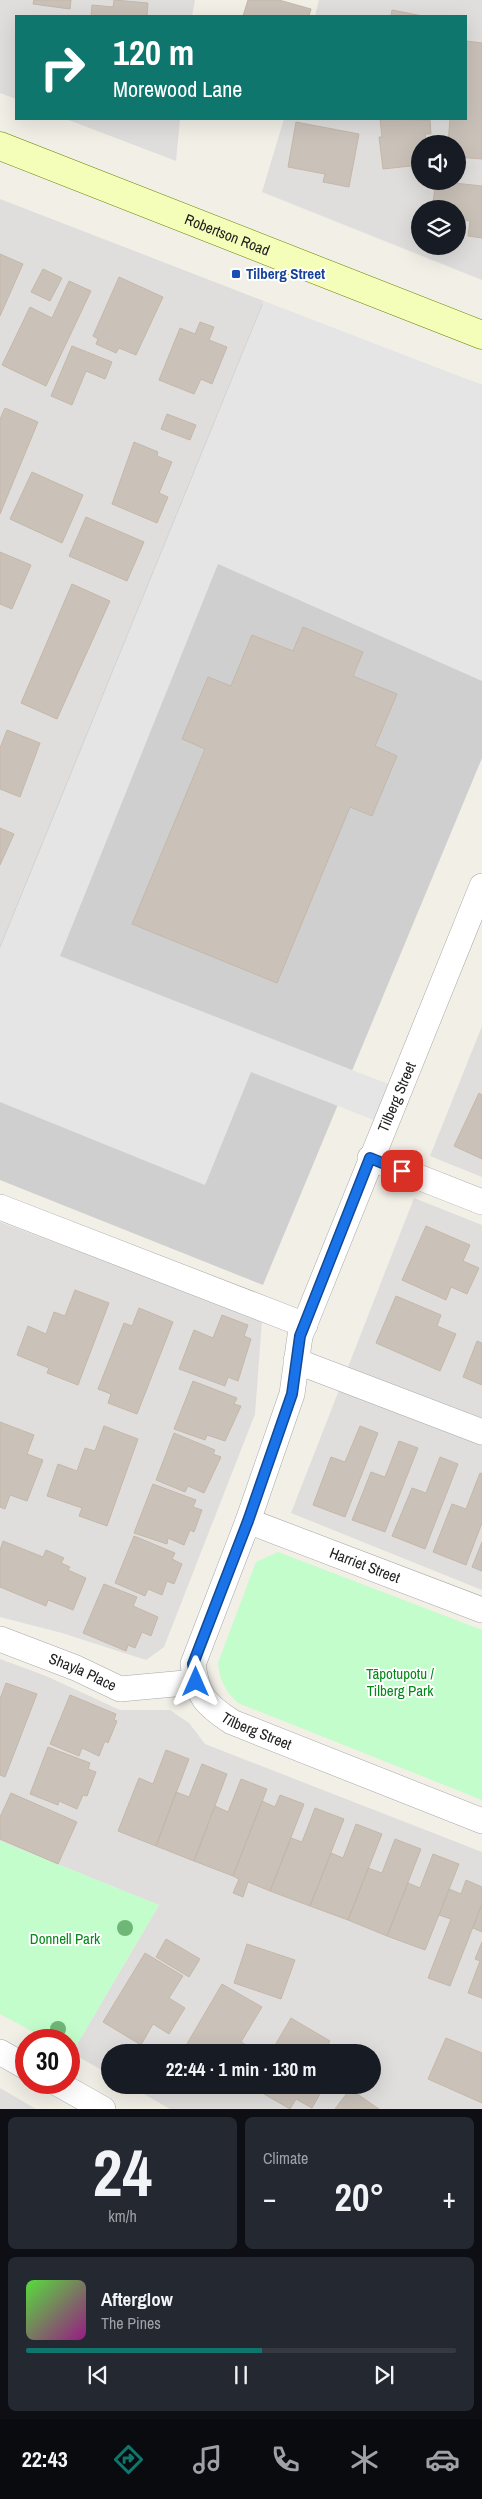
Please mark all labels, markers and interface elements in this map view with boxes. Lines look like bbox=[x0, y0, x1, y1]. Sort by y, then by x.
text: 120 m bbox=[113, 29, 194, 76]
icon: right bbox=[30, 35, 95, 100]
text: Morewood Lane bbox=[113, 74, 242, 104]
map controls bbox=[411, 135, 466, 255]
button: sound bbox=[411, 135, 466, 190]
button: layers bbox=[411, 200, 466, 255]
street label: Robertson Road bbox=[182, 208, 273, 261]
place label: Tilberg Street bbox=[246, 263, 325, 284]
marker: Tilberg Street bbox=[230, 268, 242, 280]
street label: Tilberg Street bbox=[372, 1058, 421, 1135]
pin bbox=[381, 1150, 423, 1192]
icon: arrive bbox=[388, 1157, 416, 1185]
street label: Harriet Street bbox=[327, 1542, 404, 1588]
street label: Shayla Place bbox=[46, 1648, 120, 1696]
position arrow bbox=[169, 1655, 221, 1707]
park label: Tāpotupotu / Tilberg Park bbox=[366, 1663, 435, 1701]
street label: Tilberg Street bbox=[217, 1707, 295, 1755]
park label: Donnell Park bbox=[30, 1928, 101, 1949]
speed limit sign: 30 bbox=[15, 2029, 80, 2094]
text: 22:44 · 1 min · 130 m bbox=[166, 2056, 316, 2082]
text: 24 bbox=[93, 2129, 152, 2216]
text: Climate bbox=[263, 2147, 308, 2169]
text: 20° bbox=[335, 2172, 384, 2223]
text: − bbox=[263, 2179, 276, 2217]
text: + bbox=[443, 2179, 456, 2217]
text: km/h bbox=[108, 2205, 137, 2227]
text: Afterglow bbox=[101, 2286, 173, 2312]
text: The Pines bbox=[101, 2312, 161, 2334]
icon: previous bbox=[84, 2361, 112, 2389]
icon: pause bbox=[227, 2361, 255, 2389]
icon: next bbox=[370, 2361, 398, 2389]
icon: directions bbox=[111, 2442, 146, 2477]
icon: music bbox=[190, 2442, 225, 2477]
icon: phone bbox=[268, 2442, 303, 2477]
icon: climate bbox=[347, 2442, 382, 2477]
icon: car bbox=[425, 2442, 460, 2477]
text: 22:43 bbox=[22, 2444, 68, 2474]

